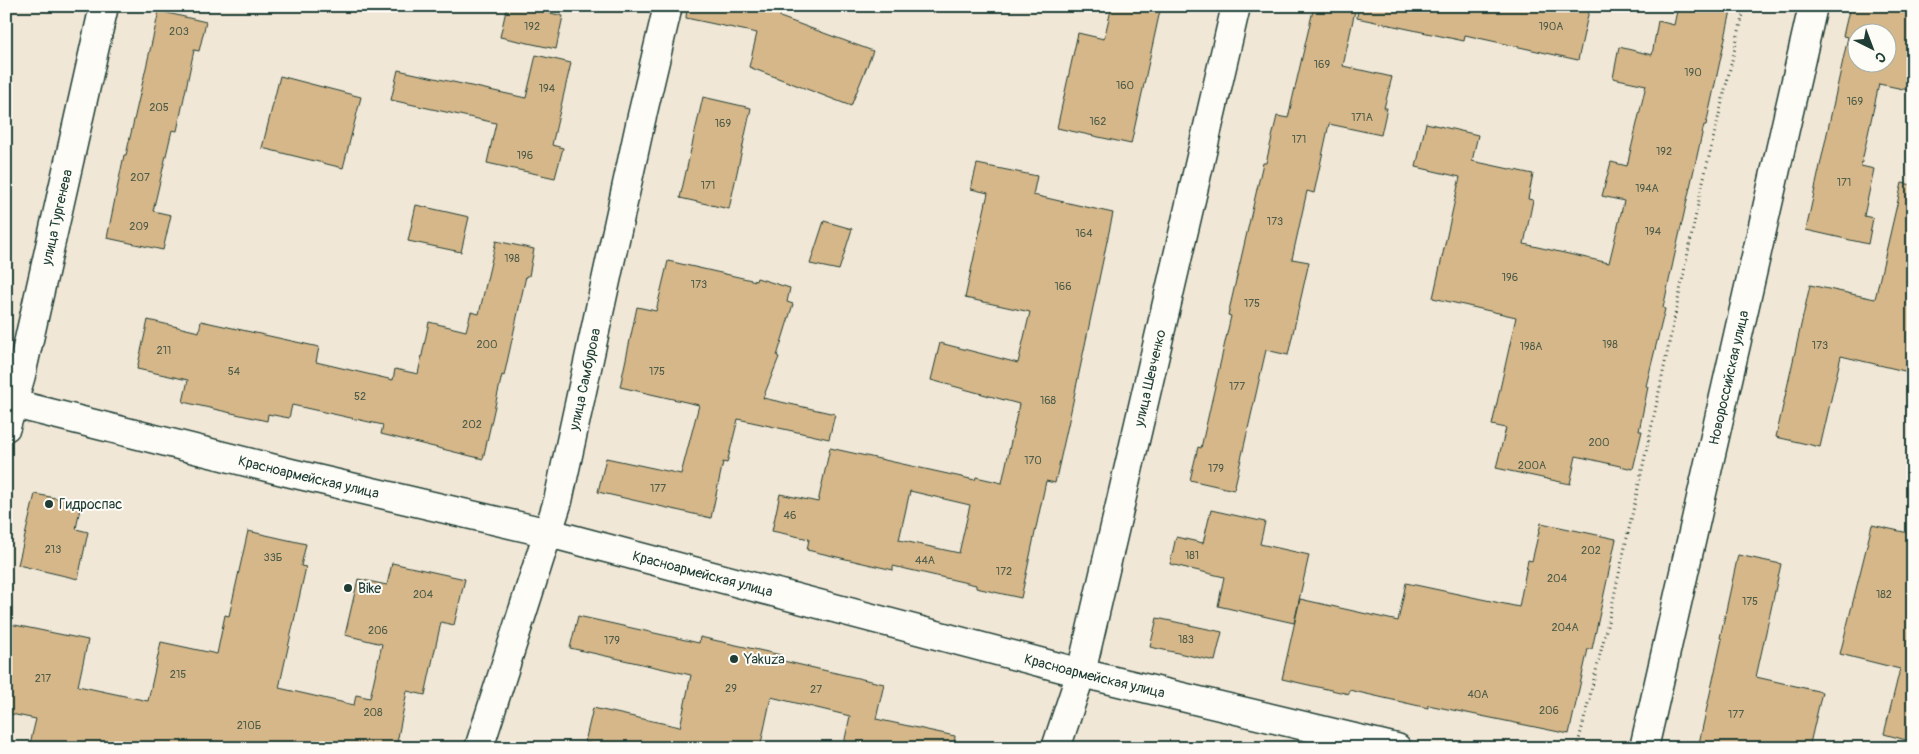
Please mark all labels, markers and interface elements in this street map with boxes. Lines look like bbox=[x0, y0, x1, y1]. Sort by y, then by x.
house number: 192 bbox=[524, 20, 540, 33]
house number: 190А bbox=[1539, 20, 1563, 33]
north arrow bbox=[1846, 22, 1896, 72]
house number: 203 bbox=[169, 25, 189, 38]
text: С bbox=[1871, 48, 1889, 67]
house number: 169 bbox=[1314, 58, 1331, 71]
house number: 190 bbox=[1684, 66, 1702, 79]
house number: 160 bbox=[1116, 79, 1134, 92]
house number: 194 bbox=[539, 82, 556, 95]
house number: 169 bbox=[1847, 95, 1864, 108]
house number: 205 bbox=[149, 101, 169, 114]
house number: 171А bbox=[1351, 111, 1373, 124]
house number: 162 bbox=[1090, 115, 1106, 128]
house number: 169 bbox=[715, 117, 732, 130]
house number: 171 bbox=[1292, 133, 1306, 146]
house number: 192 bbox=[1656, 145, 1672, 158]
house number: 196 bbox=[517, 149, 533, 162]
street label: улица Тургенева bbox=[38, 168, 76, 267]
house number: 207 bbox=[130, 171, 150, 184]
house number: 171 bbox=[1837, 176, 1851, 189]
house number: 171 bbox=[701, 179, 715, 192]
house number: 194А bbox=[1635, 182, 1659, 195]
house number: 173 bbox=[1267, 215, 1283, 228]
house number: 209 bbox=[129, 220, 149, 233]
house number: 194 bbox=[1645, 225, 1662, 238]
house number: 164 bbox=[1075, 227, 1093, 240]
house number: 198 bbox=[504, 252, 520, 265]
house number: 196 bbox=[1502, 271, 1518, 284]
house number: 173 bbox=[691, 278, 707, 291]
house number: 166 bbox=[1054, 280, 1072, 293]
house number: 175 bbox=[1244, 297, 1260, 310]
street label: Новороссийская улица bbox=[1705, 309, 1752, 447]
street label: улица Самбурова bbox=[565, 327, 604, 433]
street label: улица Шевченко bbox=[1130, 327, 1170, 429]
house number: 200 bbox=[476, 338, 498, 351]
house number: 198 bbox=[1602, 338, 1618, 351]
house number: 173 bbox=[1812, 339, 1828, 352]
house number: 198А bbox=[1520, 340, 1542, 353]
house number: 211 bbox=[157, 344, 171, 357]
house number: 54 bbox=[228, 365, 241, 378]
house number: 175 bbox=[649, 365, 665, 378]
house number: 177 bbox=[1229, 380, 1245, 393]
house number: 52 bbox=[354, 390, 366, 403]
house number: 168 bbox=[1040, 394, 1057, 407]
house number: 202 bbox=[462, 418, 482, 431]
house number: 200 bbox=[1588, 436, 1610, 449]
street label: Красноармейская улица bbox=[237, 452, 381, 502]
house number: 170 bbox=[1024, 454, 1042, 467]
house number: 200А bbox=[1518, 459, 1546, 472]
house number: 179 bbox=[1208, 462, 1224, 475]
house number: 177 bbox=[650, 482, 666, 495]
place label: Гидроспас bbox=[59, 496, 122, 513]
marker: Гидроспас bbox=[43, 498, 55, 510]
house number: 46 bbox=[784, 509, 796, 522]
house number: 213 bbox=[45, 543, 61, 556]
house number: 202 bbox=[1581, 544, 1601, 557]
street label: Красноармейская улица bbox=[631, 547, 775, 601]
house number: 181 bbox=[1185, 549, 1199, 562]
house number: 33Б bbox=[264, 551, 282, 564]
house number: 44А bbox=[915, 554, 935, 567]
house number: 172 bbox=[996, 565, 1012, 578]
house number: 204 bbox=[1547, 572, 1568, 585]
place label: Bike bbox=[358, 580, 381, 597]
marker: Bike bbox=[342, 582, 354, 594]
house number: 204 bbox=[413, 588, 434, 601]
house number: 182 bbox=[1876, 588, 1892, 601]
house number: 175 bbox=[1742, 595, 1758, 608]
house number: 204А bbox=[1551, 621, 1579, 634]
house number: 206 bbox=[368, 624, 388, 637]
house number: 183 bbox=[1178, 633, 1194, 646]
house number: 179 bbox=[604, 634, 620, 647]
street label: Красноармейская улица bbox=[1022, 650, 1167, 702]
place label: Yakuza bbox=[743, 651, 785, 668]
marker: Yakuza bbox=[728, 653, 740, 665]
house number: 215 bbox=[170, 668, 186, 681]
house number: 217 bbox=[35, 672, 51, 685]
house number: 29 bbox=[725, 682, 737, 695]
house number: 27 bbox=[810, 683, 822, 696]
house number: 40А bbox=[1467, 688, 1489, 701]
house number: 206 bbox=[1539, 704, 1559, 717]
house number: 208 bbox=[363, 706, 383, 719]
house number: 177 bbox=[1728, 708, 1744, 721]
house number: 210Б bbox=[237, 719, 261, 732]

